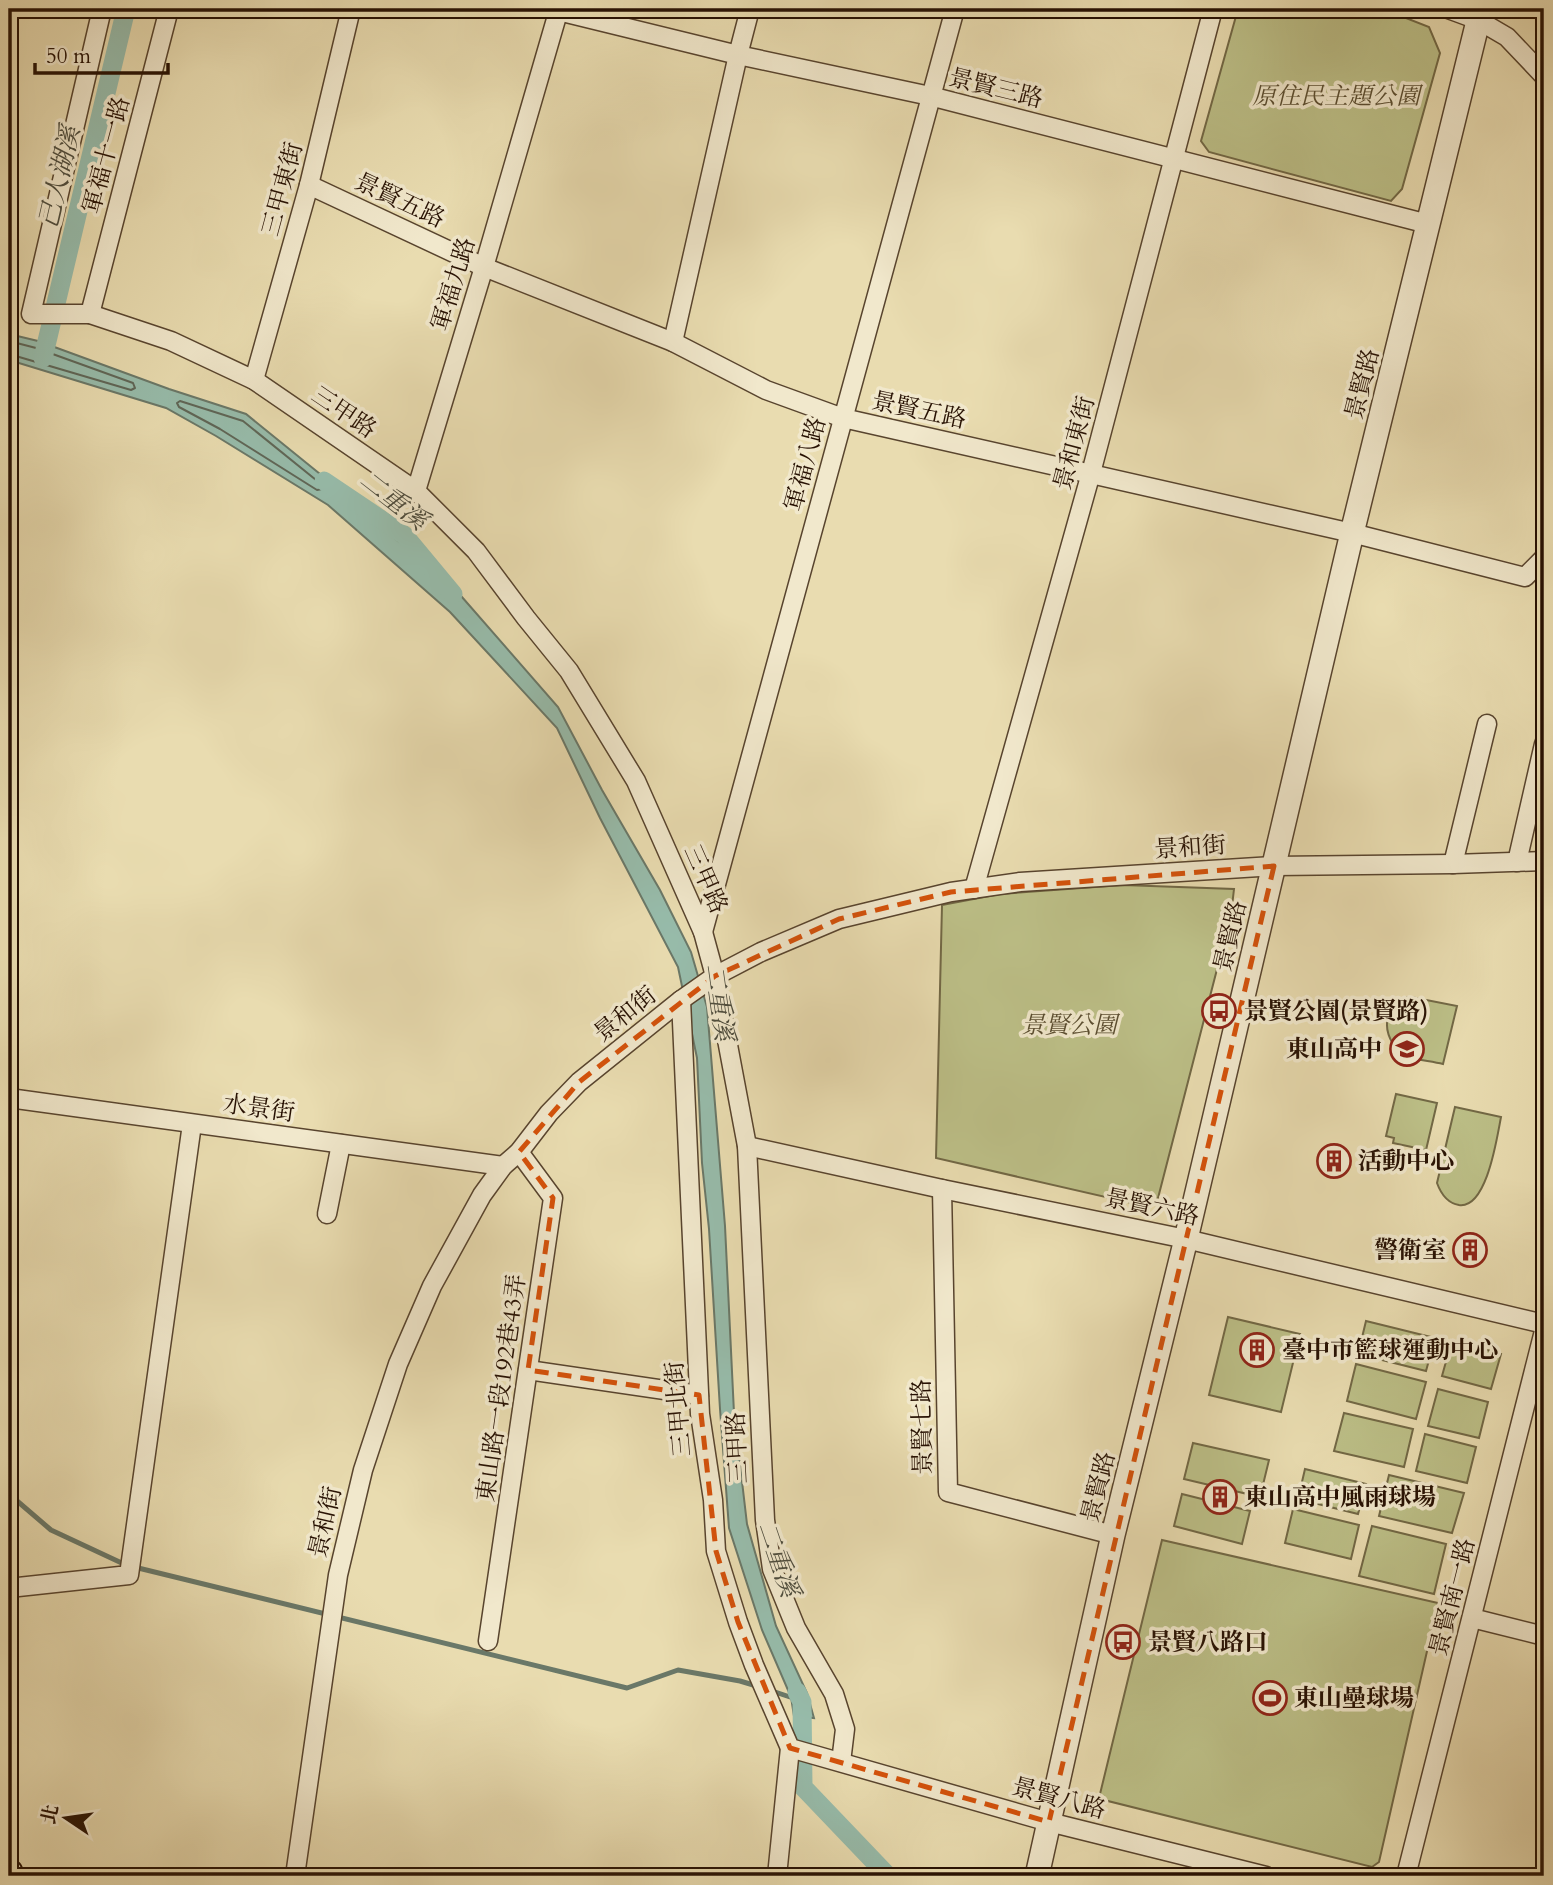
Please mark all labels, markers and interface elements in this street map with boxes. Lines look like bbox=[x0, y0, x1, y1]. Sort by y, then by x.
scale bar bbox=[35, 32, 168, 76]
text: 50 m bbox=[46, 42, 91, 71]
street label: 景賢三路 bbox=[945, 61, 1046, 116]
park label: 原住民主題公園 bbox=[1252, 80, 1424, 113]
street label: 軍福十一路 bbox=[75, 93, 138, 217]
water label: 己人湖溪 bbox=[31, 120, 89, 232]
street label: 三甲東街 bbox=[254, 138, 311, 240]
street label: 景賢五路 bbox=[349, 165, 450, 236]
street label: 軍福九路 bbox=[424, 233, 483, 335]
street label: 景賢路 bbox=[1338, 345, 1387, 423]
street label: 三甲路 bbox=[305, 379, 383, 446]
street label: 景賢五路 bbox=[869, 384, 969, 437]
street label: 景和東街 bbox=[1046, 392, 1103, 494]
street label: 軍福八路 bbox=[777, 413, 834, 515]
water label: 二重溪 bbox=[352, 463, 438, 540]
street label: 景和街 bbox=[1153, 829, 1227, 866]
street label: 三甲路 bbox=[676, 840, 735, 919]
street label: 景賢路 bbox=[1206, 897, 1255, 975]
water label: 二重溪 bbox=[697, 961, 743, 1046]
street label: 景和街 bbox=[587, 979, 664, 1050]
bus stop icon: 景賢公園(景賢路) bbox=[1200, 992, 1238, 1030]
place label: 景賢公園(景賢路) bbox=[1244, 995, 1428, 1028]
park label: 景賢公園 bbox=[1021, 1009, 1121, 1042]
school or university icon: 東山高中 bbox=[1388, 1030, 1426, 1068]
place label: 東山高中 bbox=[1286, 1033, 1382, 1066]
street label: 水景街 bbox=[221, 1087, 297, 1130]
building icon: 活動中心 bbox=[1315, 1142, 1353, 1180]
place label: 活動中心 bbox=[1358, 1145, 1454, 1178]
street label: 景賢六路 bbox=[1102, 1181, 1202, 1234]
building icon: 警衛室 bbox=[1451, 1231, 1489, 1269]
place label: 警衛室 bbox=[1374, 1234, 1446, 1267]
street label: 東山路一段192巷43弄 bbox=[469, 1272, 534, 1504]
building icon: 臺中市籃球運動中心 bbox=[1238, 1331, 1276, 1369]
place label: 臺中市籃球運動中心 bbox=[1282, 1334, 1498, 1367]
street label: 三甲北街 bbox=[658, 1360, 699, 1458]
street label: 景賢七路 bbox=[905, 1379, 940, 1475]
street label: 三甲路 bbox=[719, 1411, 756, 1485]
street label: 景賢路 bbox=[1074, 1448, 1123, 1526]
building icon: 東山高中風雨球場 bbox=[1201, 1478, 1239, 1516]
place label: 東山高中風雨球場 bbox=[1244, 1481, 1436, 1514]
street label: 景和街 bbox=[301, 1483, 350, 1561]
water label: 二重溪 bbox=[749, 1517, 809, 1605]
street label: 景賢南一路 bbox=[1422, 1535, 1483, 1659]
bus stop icon: 景賢八路口 bbox=[1104, 1623, 1142, 1661]
place label: 景賢八路口 bbox=[1148, 1626, 1268, 1659]
sports icon: 東山壘球場 bbox=[1251, 1679, 1289, 1717]
place label: 東山壘球場 bbox=[1294, 1682, 1414, 1715]
street label: 景賢八路 bbox=[1008, 1770, 1110, 1827]
north arrow bbox=[32, 1784, 102, 1854]
text: 北 bbox=[36, 1802, 65, 1827]

